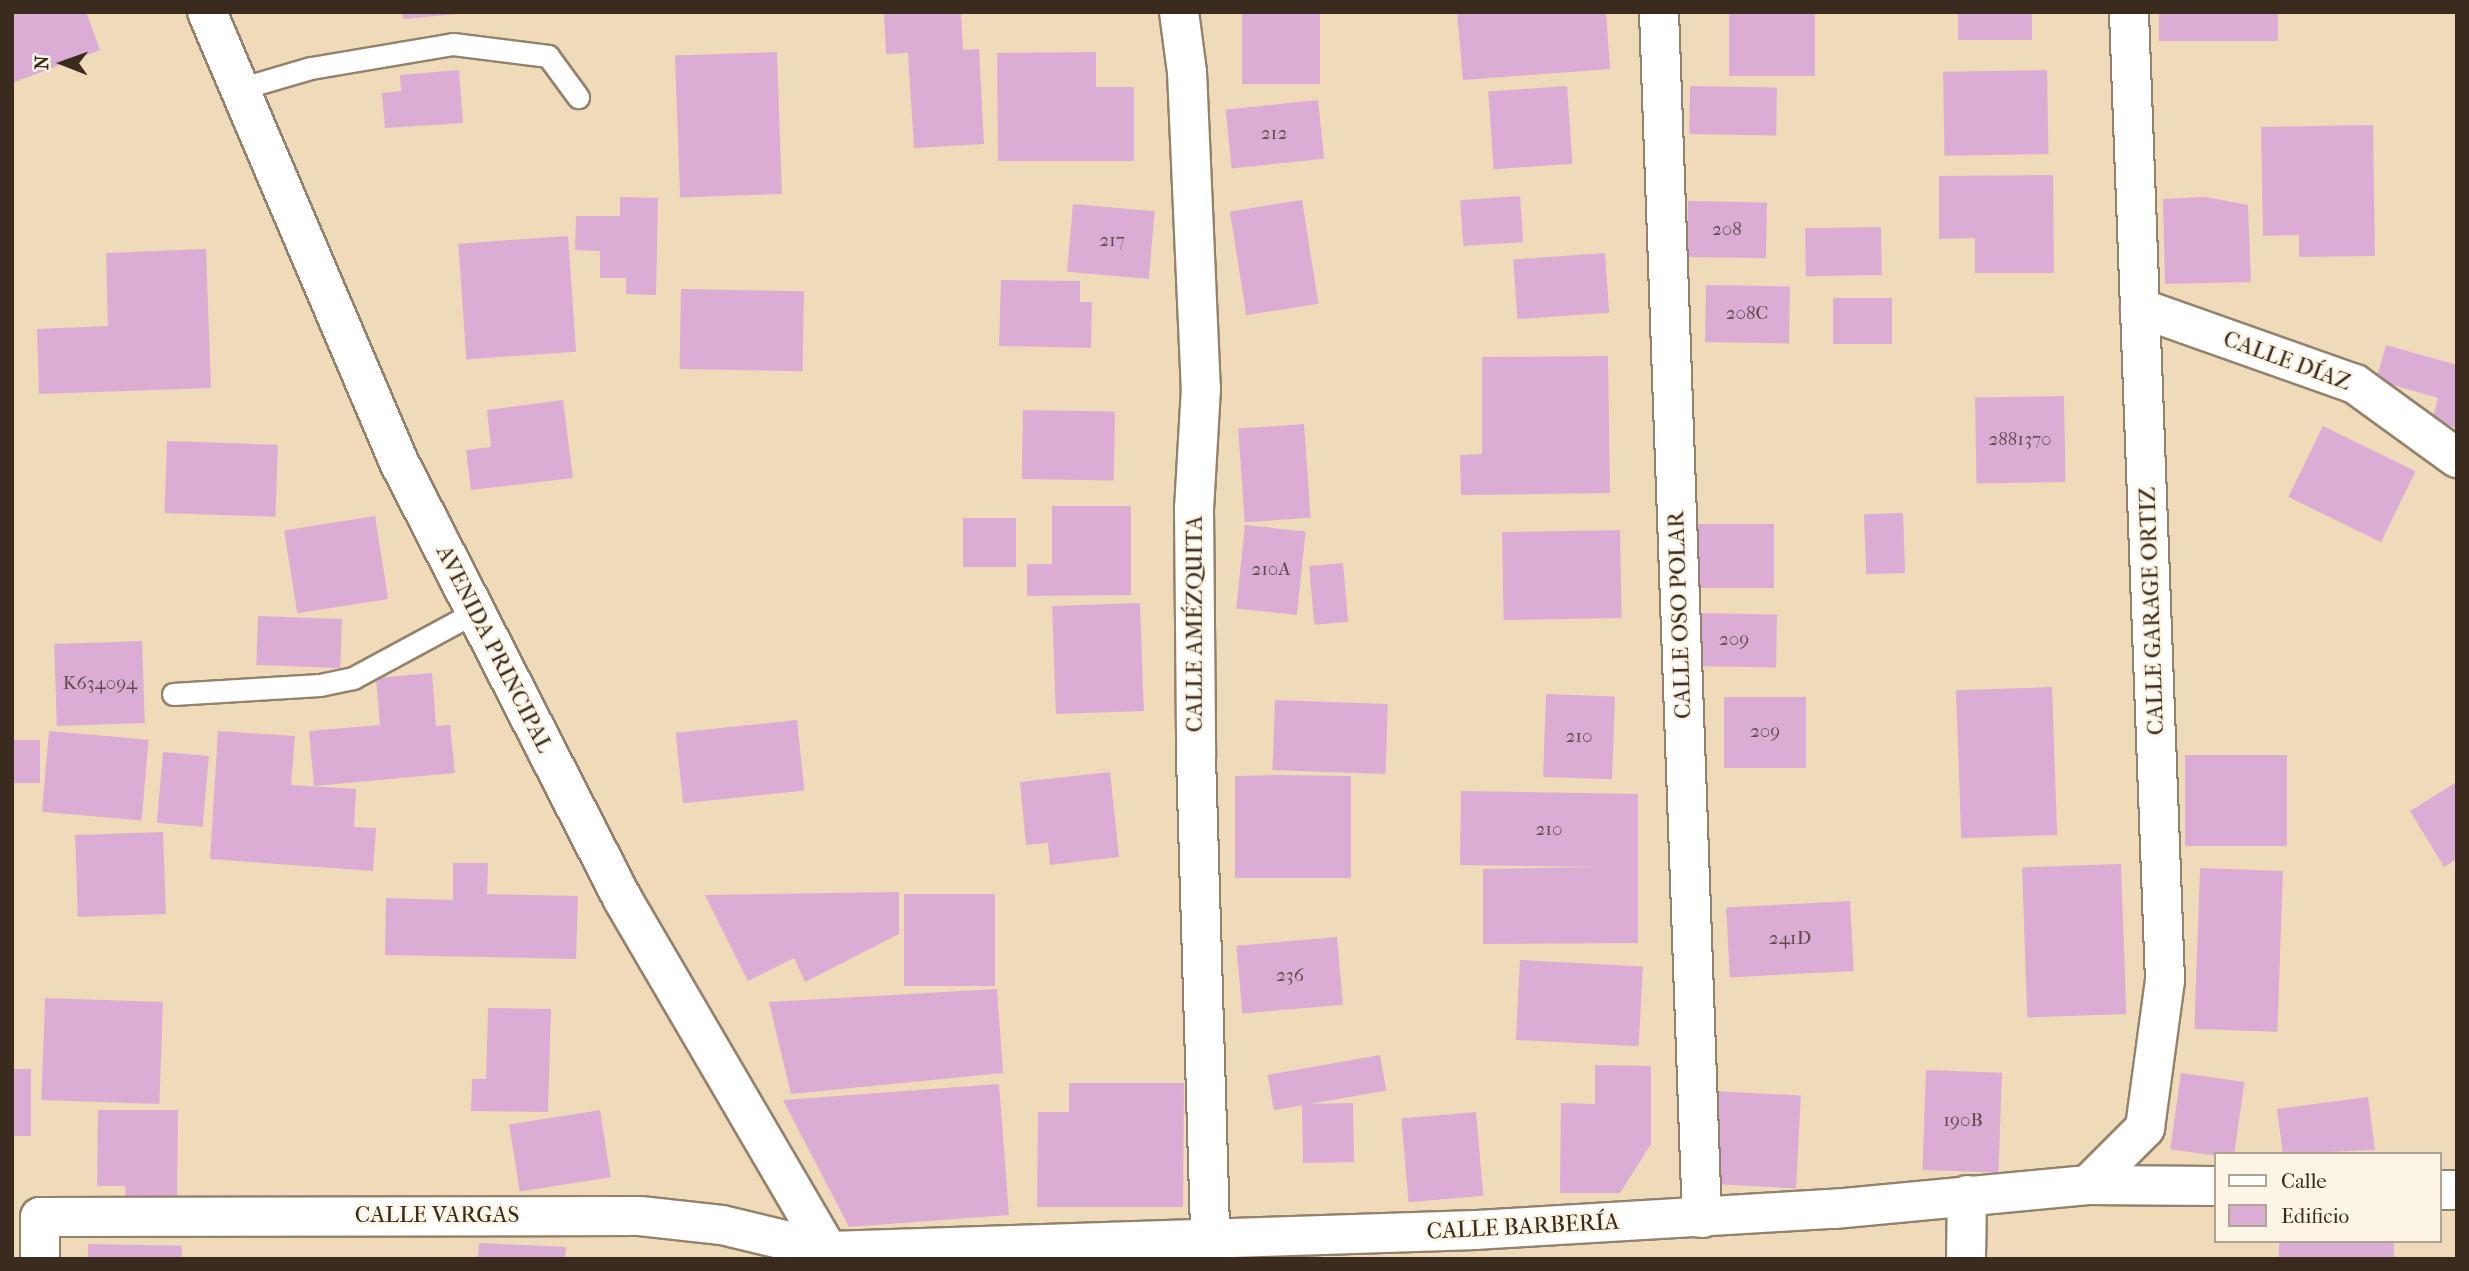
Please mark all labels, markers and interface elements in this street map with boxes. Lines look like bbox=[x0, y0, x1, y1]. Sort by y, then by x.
north arrow bbox=[28, 28, 98, 98]
text: N bbox=[31, 55, 53, 70]
house number: 212 bbox=[1261, 123, 1287, 145]
house number: 208 bbox=[1712, 219, 1742, 241]
house number: 217 bbox=[1099, 230, 1125, 252]
house number: 208C bbox=[1726, 303, 1768, 325]
street label: CALLE DÍAZ bbox=[2219, 325, 2355, 397]
house number: 2881370 bbox=[1988, 429, 2052, 451]
street label: CALLE GARAGE ORTIZ bbox=[2134, 486, 2170, 736]
street label: CALLE OSO POLAR bbox=[1663, 511, 1697, 719]
street label: CALLE AMÉZQUITA bbox=[1181, 516, 1209, 732]
street label: AVENIDA PRINCIPAL bbox=[430, 541, 558, 757]
house number: 210A bbox=[1251, 559, 1291, 581]
house number: 209 bbox=[1719, 629, 1749, 651]
house number: K634094 bbox=[63, 673, 137, 695]
house number: 209 bbox=[1750, 721, 1780, 743]
house number: 210 bbox=[1566, 726, 1592, 748]
house number: 210 bbox=[1536, 819, 1562, 841]
house number: 241D bbox=[1769, 928, 1811, 950]
house number: 236 bbox=[1276, 965, 1304, 987]
house number: 190B bbox=[1943, 1110, 1983, 1132]
legend bbox=[2214, 1152, 2441, 1243]
text: Calle bbox=[2281, 1169, 2327, 1193]
street label: CALLE VARGAS bbox=[355, 1201, 519, 1229]
text: Edificio bbox=[2281, 1204, 2349, 1228]
street label: CALLE BARBERÍA bbox=[1426, 1208, 1620, 1246]

